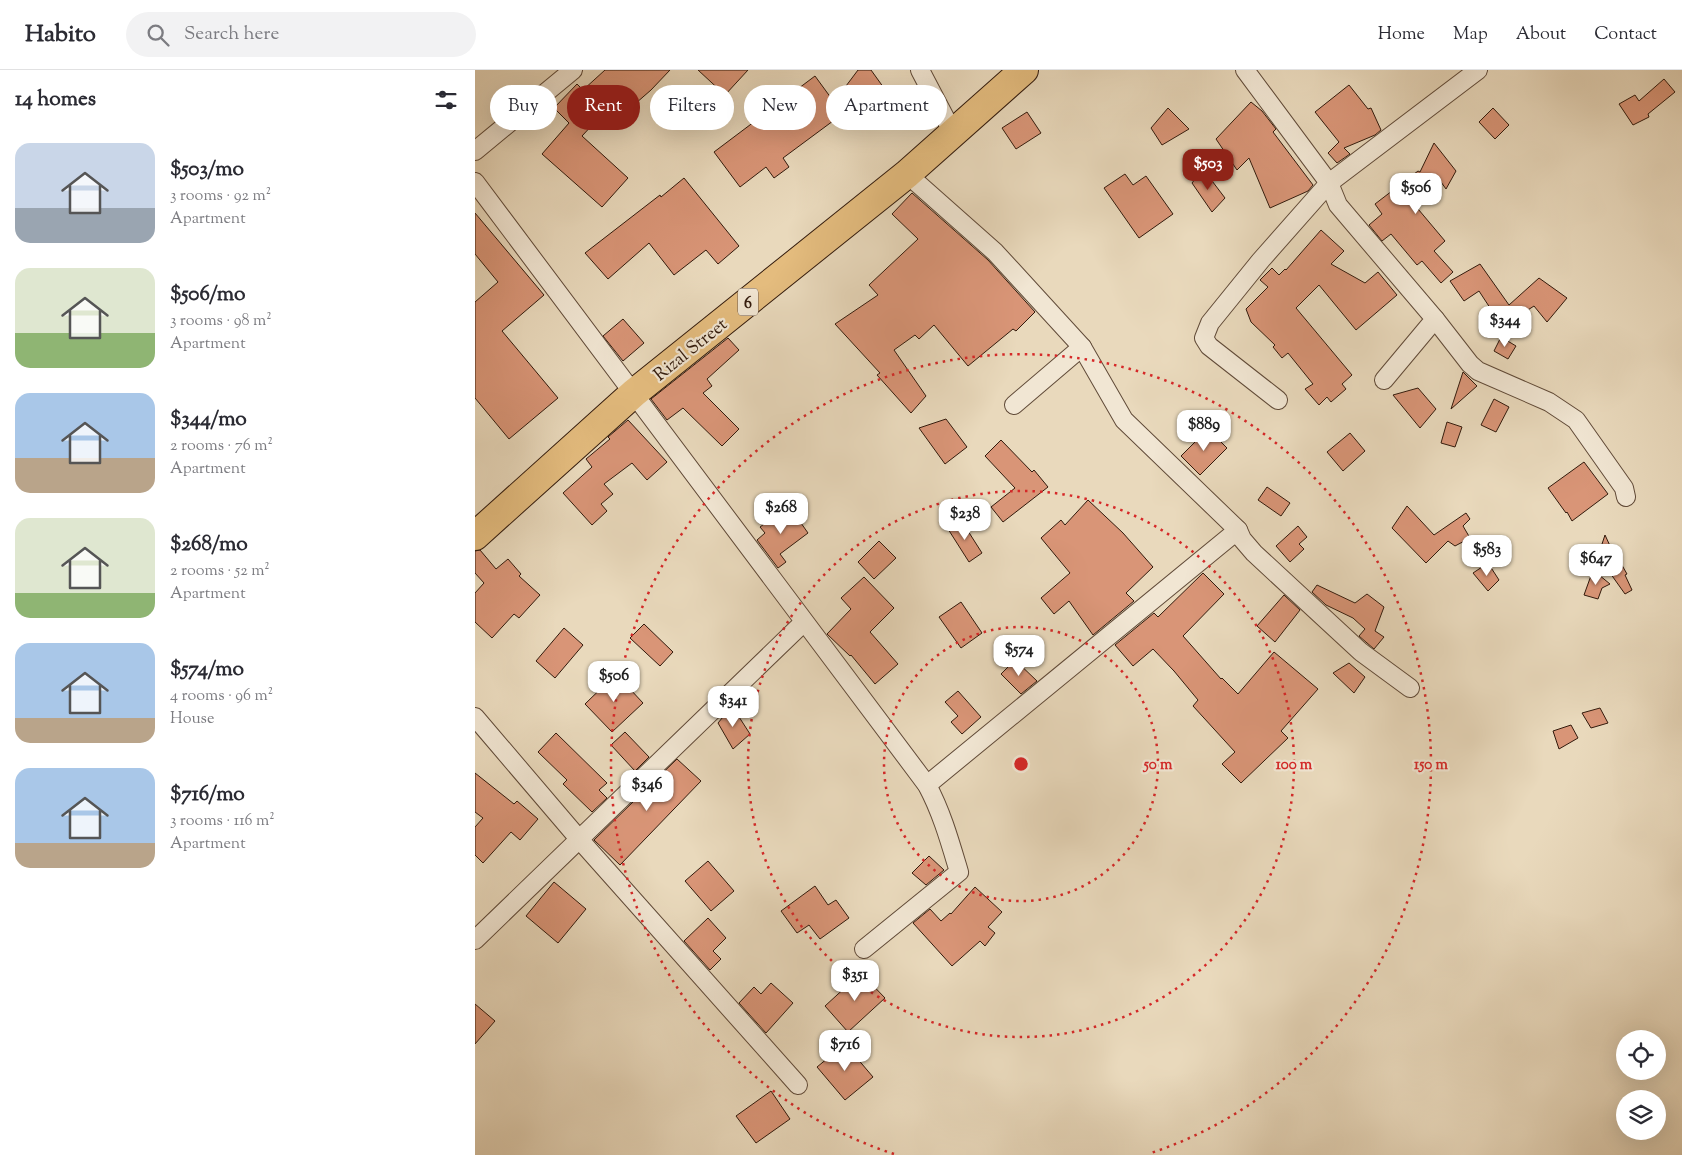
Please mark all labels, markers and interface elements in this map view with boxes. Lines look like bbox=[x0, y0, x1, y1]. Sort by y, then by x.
search box bbox=[126, 12, 476, 57]
text: Habito bbox=[25, 18, 96, 52]
icon: search bbox=[144, 21, 172, 49]
text: Search here bbox=[184, 21, 279, 48]
text: Home bbox=[1378, 22, 1425, 48]
text: Map bbox=[1453, 22, 1488, 48]
text: About bbox=[1516, 22, 1566, 48]
text: Contact bbox=[1594, 22, 1657, 48]
text: 14 homes bbox=[15, 85, 96, 115]
chip: Buy bbox=[490, 85, 557, 130]
chip: Rent bbox=[567, 85, 640, 130]
chip: Filters bbox=[650, 85, 734, 130]
chip: New bbox=[744, 85, 816, 130]
chip: Apartment bbox=[826, 85, 947, 130]
icon: filters bbox=[432, 86, 460, 114]
pin: $503 bbox=[1178, 148, 1238, 191]
text: $503 bbox=[1194, 153, 1222, 176]
text: $503/mo bbox=[170, 155, 244, 185]
icon: home bbox=[55, 163, 115, 223]
pin: $506 bbox=[1386, 172, 1446, 215]
text: $506 bbox=[1401, 177, 1431, 200]
text: 3 rooms · 92 m² bbox=[170, 185, 271, 208]
text: Apartment bbox=[170, 208, 246, 231]
text: $506/mo bbox=[170, 280, 245, 310]
icon: home bbox=[55, 288, 115, 348]
road number: 6 bbox=[738, 288, 758, 316]
pin: $344 bbox=[1475, 306, 1535, 348]
text: 3 rooms · 98 m² bbox=[170, 310, 272, 333]
text: $344 bbox=[1489, 310, 1521, 333]
street label: Rizal Street bbox=[649, 313, 734, 388]
text: Apartment bbox=[170, 333, 246, 356]
text: $344/mo bbox=[170, 405, 247, 435]
pin: $889 bbox=[1174, 410, 1234, 452]
icon: home bbox=[55, 413, 115, 473]
text: $889 bbox=[1188, 414, 1220, 437]
text: 2 rooms · 76 m² bbox=[170, 435, 273, 458]
text: Apartment bbox=[170, 458, 246, 481]
pin: $268 bbox=[751, 492, 811, 535]
text: $268 bbox=[765, 497, 797, 520]
pin: $238 bbox=[935, 498, 995, 541]
text: $238 bbox=[950, 503, 980, 526]
text: $268/mo bbox=[170, 530, 248, 560]
pin: $583 bbox=[1457, 534, 1517, 577]
icon: home bbox=[55, 538, 115, 598]
text: $583 bbox=[1473, 539, 1501, 562]
pin: $647 bbox=[1566, 544, 1626, 586]
text: $647 bbox=[1580, 548, 1612, 571]
text: 2 rooms · 52 m² bbox=[170, 560, 270, 583]
text: Apartment bbox=[170, 583, 246, 606]
pin: $574 bbox=[989, 634, 1049, 677]
text: $574 bbox=[1005, 639, 1034, 662]
text: $574/mo bbox=[170, 655, 244, 685]
pin: $506 bbox=[584, 660, 644, 703]
icon: home bbox=[55, 663, 115, 723]
text: $506 bbox=[599, 665, 629, 688]
text: 4 rooms · 96 m² bbox=[170, 685, 273, 708]
pin: $341 bbox=[703, 686, 763, 728]
text: $341 bbox=[719, 690, 747, 713]
text: House bbox=[170, 708, 214, 731]
centre of rings bbox=[1012, 755, 1030, 773]
text: 50 m bbox=[1143, 755, 1173, 776]
text: 100 m bbox=[1276, 755, 1313, 776]
text: 150 m bbox=[1414, 755, 1448, 776]
pin: $346 bbox=[617, 770, 677, 812]
text: $346 bbox=[632, 774, 662, 797]
text: $716/mo bbox=[170, 780, 245, 810]
icon: home bbox=[55, 788, 115, 848]
text: 3 rooms · 116 m² bbox=[170, 810, 275, 833]
text: Apartment bbox=[170, 833, 246, 856]
pin: $351 bbox=[825, 960, 885, 1002]
text: $351 bbox=[842, 964, 868, 987]
pin: $716 bbox=[815, 1030, 875, 1072]
map controls bbox=[1616, 1030, 1666, 1140]
button: locate bbox=[1616, 1030, 1666, 1080]
text: $716 bbox=[830, 1034, 860, 1057]
button: layers bbox=[1616, 1090, 1666, 1140]

